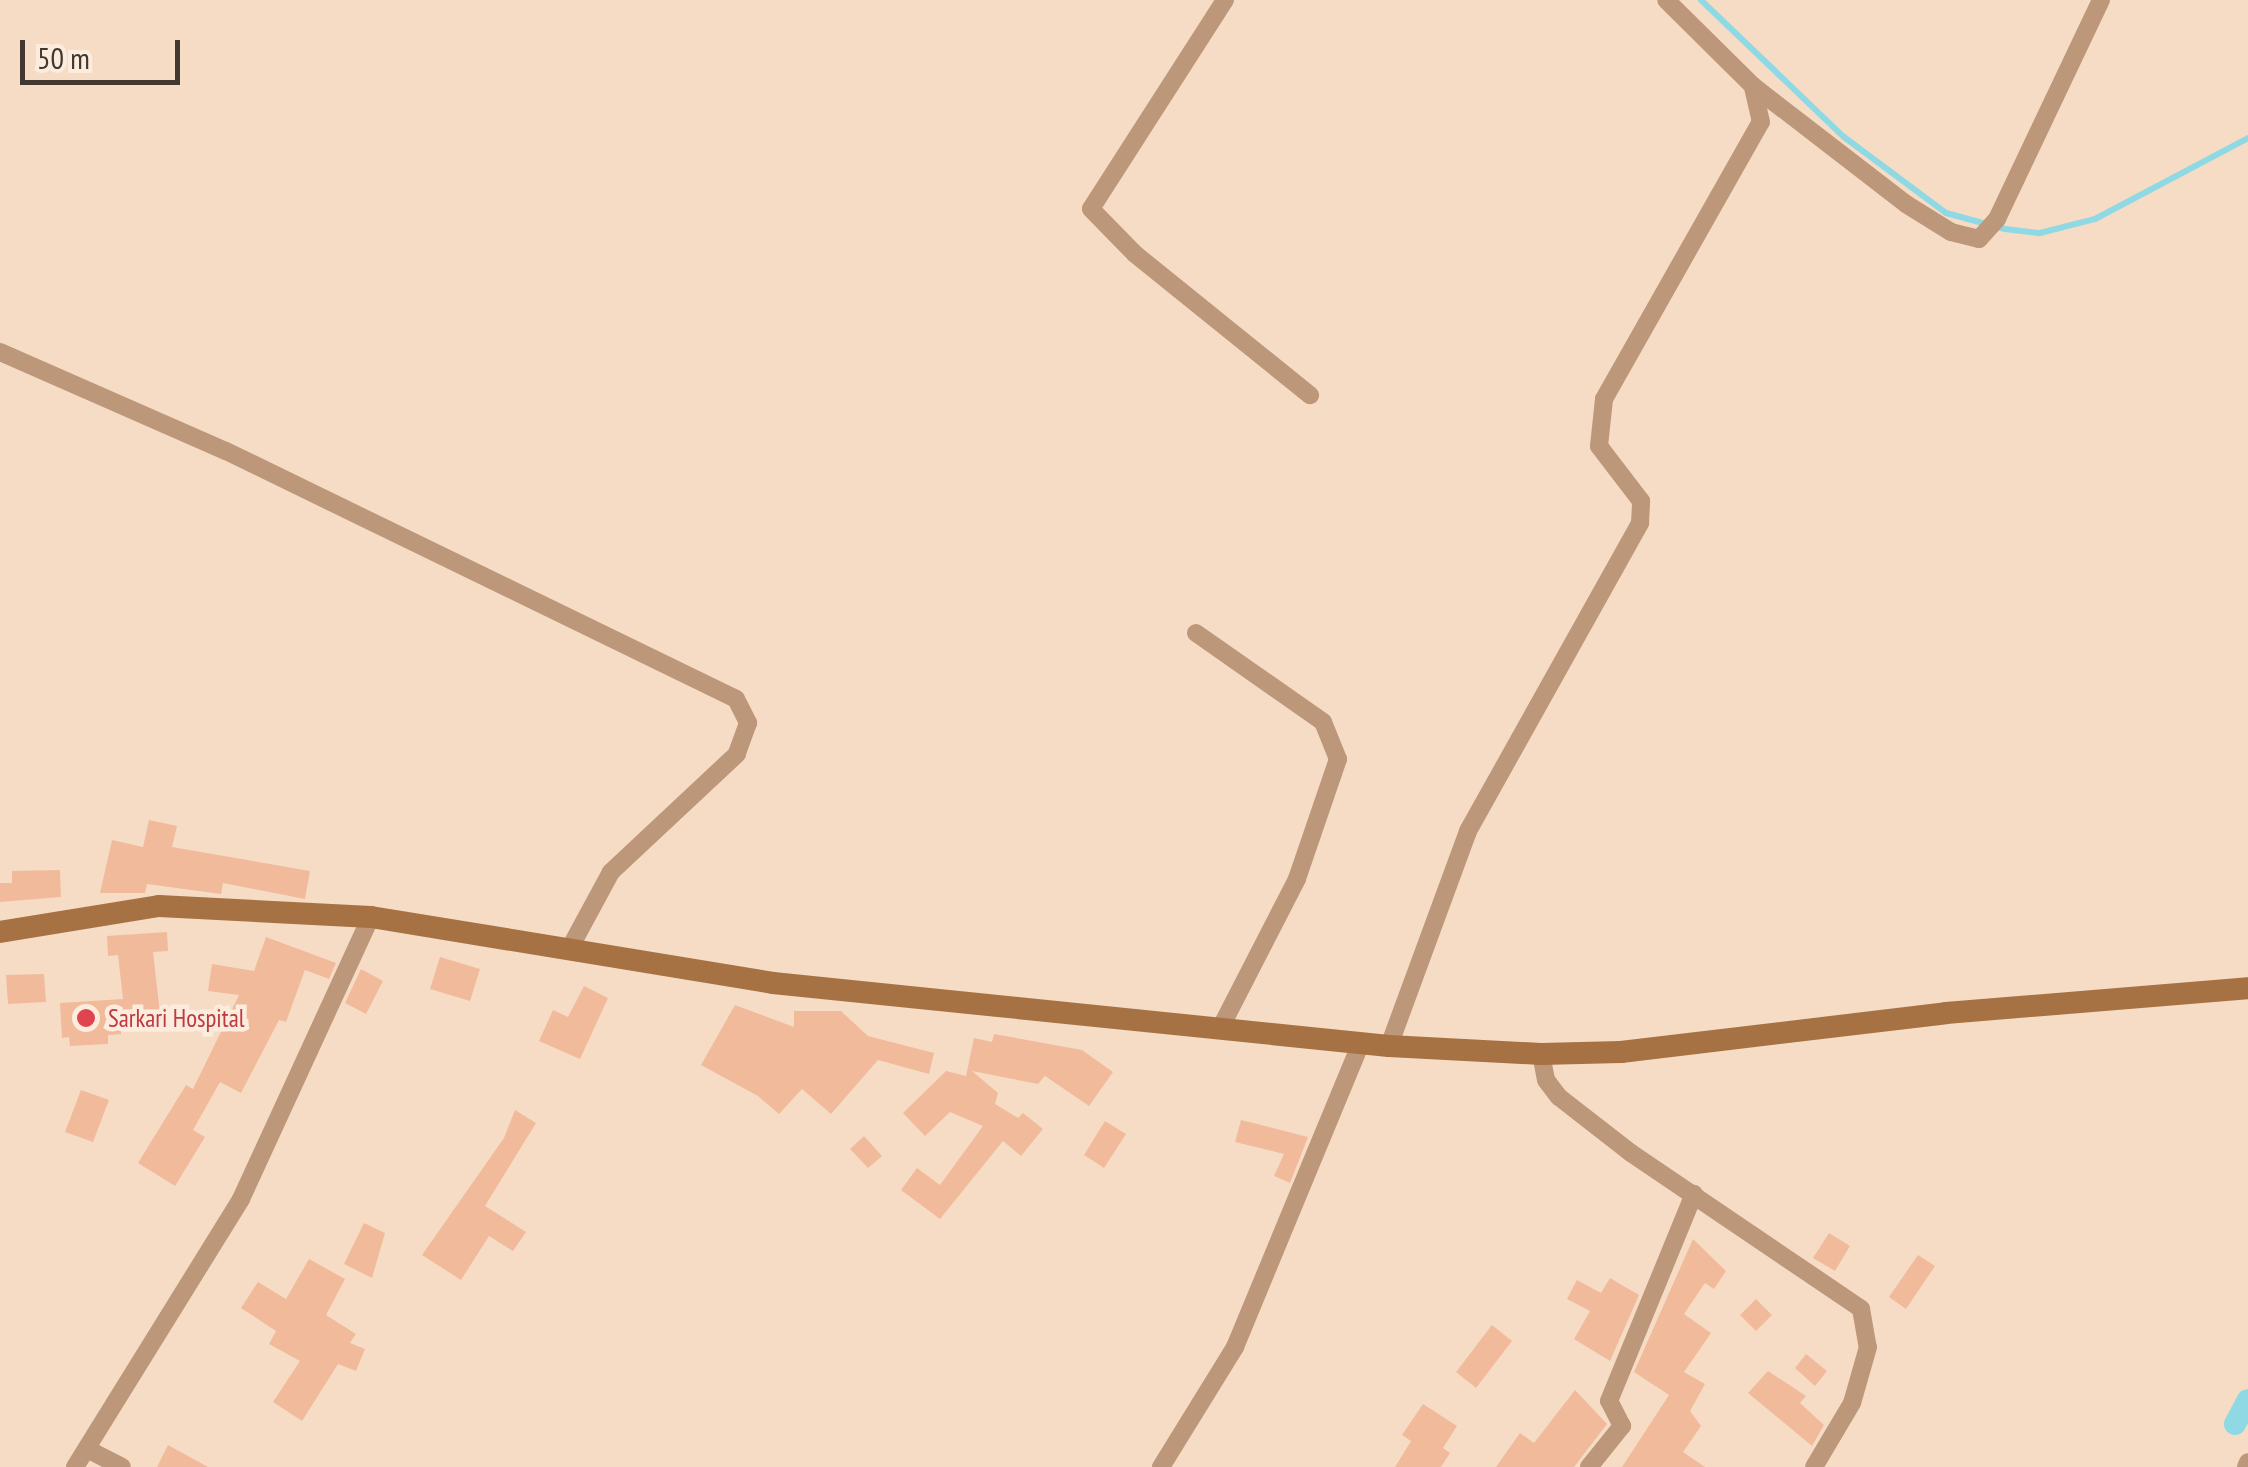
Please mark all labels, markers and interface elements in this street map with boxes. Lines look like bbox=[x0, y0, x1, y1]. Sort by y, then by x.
scale bar bbox=[25, 20, 185, 82]
text: 50 m bbox=[37, 38, 90, 77]
place label: Sarkari Hospital bbox=[108, 1003, 244, 1033]
marker: Sarkari Hospital bbox=[73, 1005, 99, 1031]

